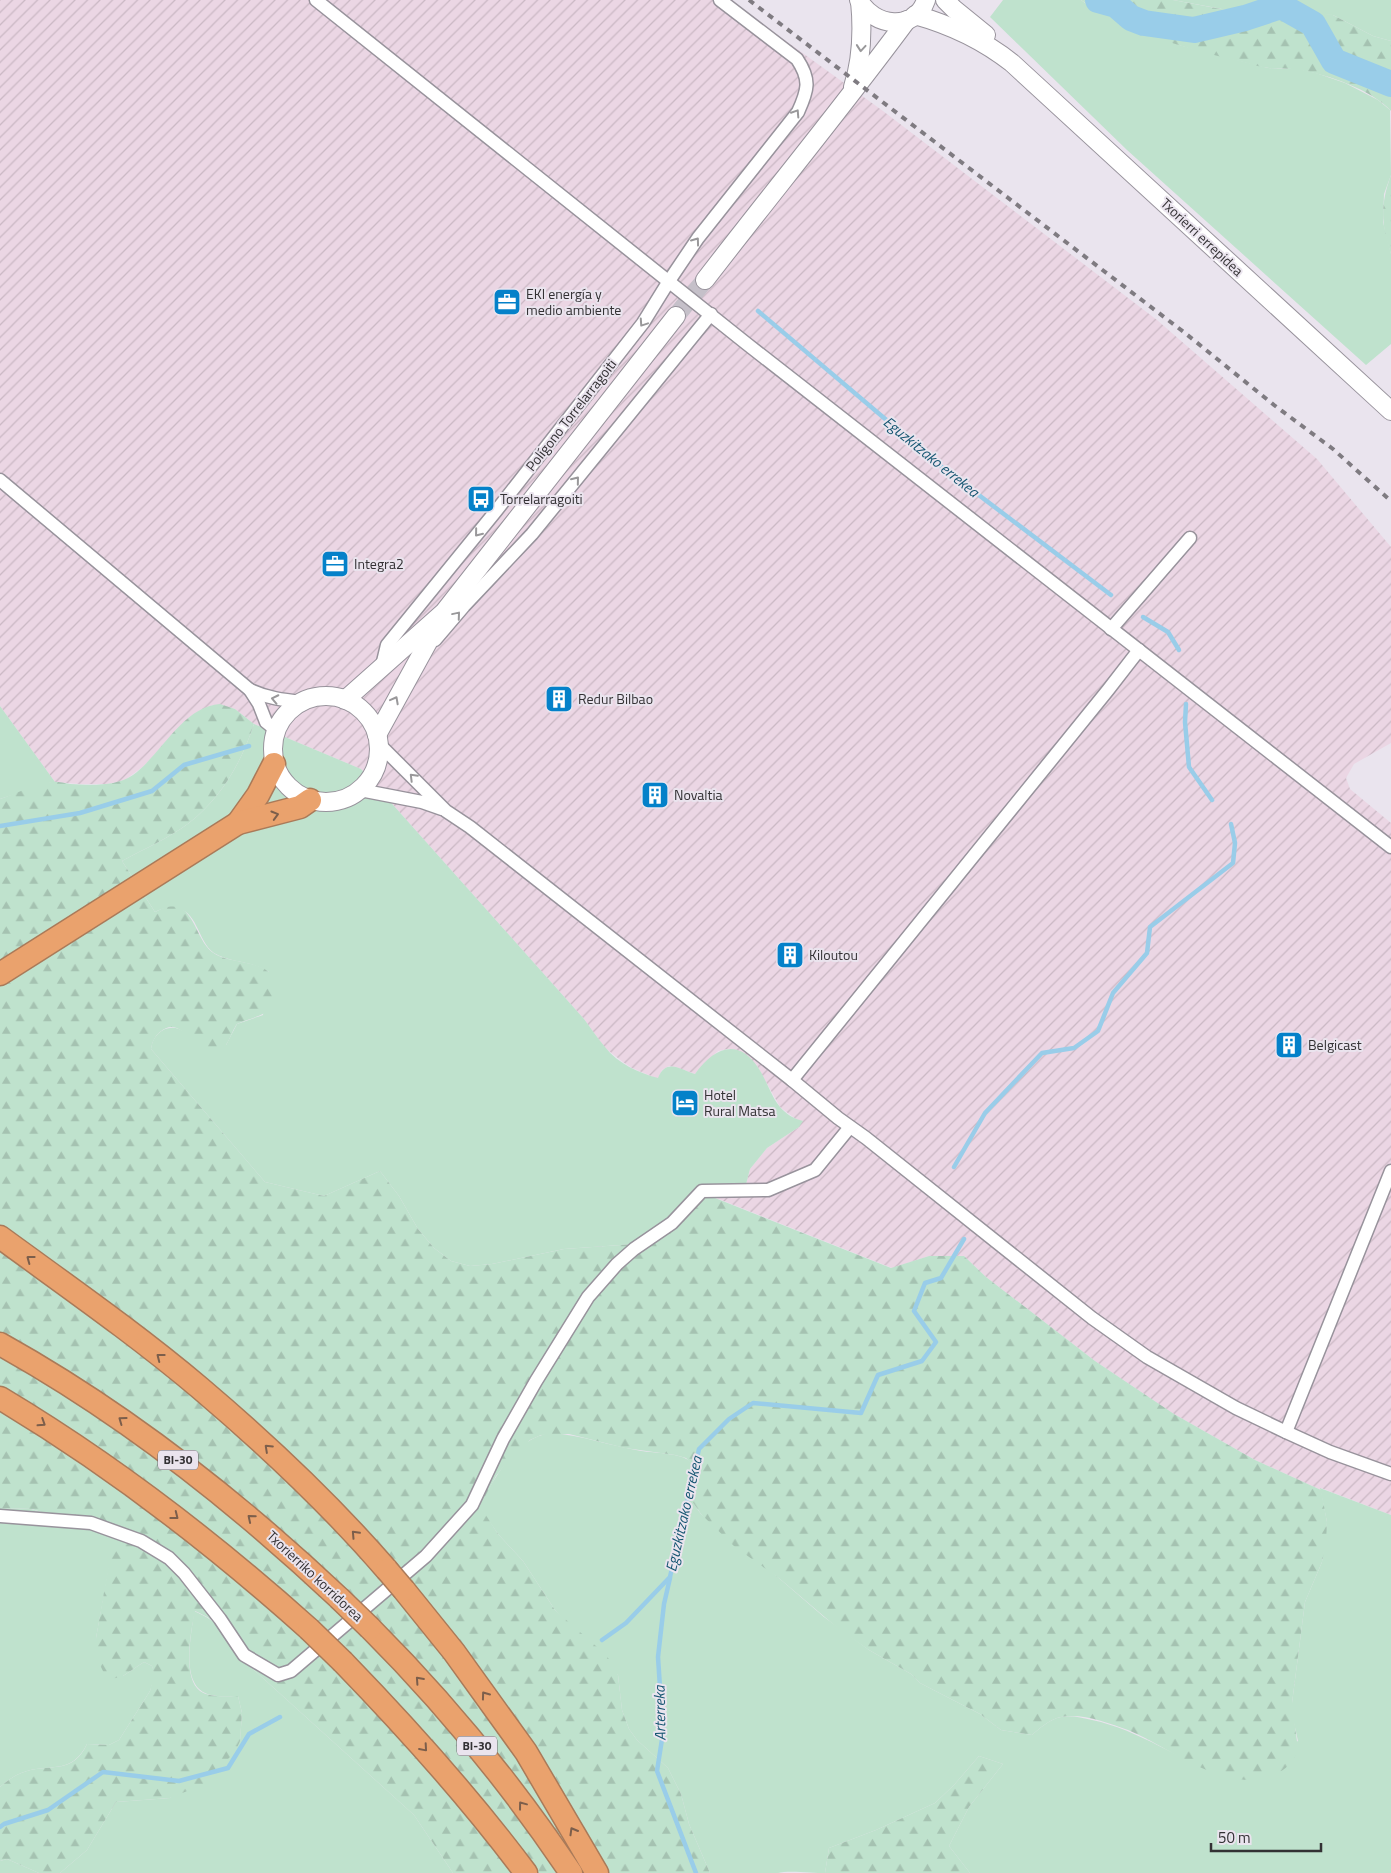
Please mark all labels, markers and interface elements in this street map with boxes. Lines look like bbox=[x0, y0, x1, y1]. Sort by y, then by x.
one-way arrow bbox=[856, 44, 867, 52]
one-way arrow bbox=[790, 109, 799, 119]
street label: Txorierri errepidea bbox=[1156, 193, 1248, 281]
one-way arrow bbox=[690, 237, 699, 247]
place label: EKI energía y medio ambiente bbox=[526, 283, 621, 320]
office icon: EKI energía y medio ambiente bbox=[492, 287, 522, 317]
one-way arrow bbox=[640, 317, 649, 326]
street label: Polígono Torrelarragoiti bbox=[520, 354, 621, 475]
water label: Eguzkitzako errekea bbox=[878, 411, 985, 504]
one-way arrow bbox=[570, 476, 579, 485]
bus stop icon: Torrelarragoiti bbox=[466, 484, 496, 514]
place label: Torrelarragoiti bbox=[500, 488, 583, 509]
one-way arrow bbox=[476, 527, 484, 536]
office icon: Integra2 bbox=[320, 549, 350, 579]
place label: Integra2 bbox=[354, 553, 404, 574]
one-way arrow bbox=[451, 611, 460, 620]
building icon: Redur Bilbao bbox=[544, 684, 574, 714]
place label: Redur Bilbao bbox=[578, 688, 653, 709]
one-way arrow bbox=[271, 694, 280, 704]
one-way arrow bbox=[389, 696, 399, 705]
one-way arrow bbox=[410, 774, 419, 783]
building icon: Novaltia bbox=[640, 780, 670, 810]
place label: Novaltia bbox=[674, 784, 723, 805]
one-way arrow bbox=[270, 810, 279, 820]
building icon: Kiloutou bbox=[775, 940, 805, 970]
place label: Kiloutou bbox=[809, 944, 858, 965]
building icon: Belgicast bbox=[1274, 1030, 1304, 1060]
place label: Belgicast bbox=[1308, 1034, 1362, 1055]
place label: Hotel Rural Matsa bbox=[704, 1084, 775, 1121]
hotel icon: Hotel Rural Matsa bbox=[670, 1088, 700, 1118]
one-way arrow bbox=[27, 1257, 36, 1265]
one-way arrow bbox=[157, 1355, 166, 1363]
one-way arrow bbox=[36, 1417, 45, 1426]
one-way arrow bbox=[118, 1417, 128, 1426]
one-way arrow bbox=[265, 1445, 274, 1454]
road number: BI-30 bbox=[158, 1450, 198, 1470]
water label: Eguzkitzako errekea bbox=[659, 1453, 708, 1574]
one-way arrow bbox=[169, 1510, 178, 1518]
one-way arrow bbox=[248, 1515, 257, 1524]
street label: Txorierriko korridorea bbox=[263, 1525, 368, 1626]
one-way arrow bbox=[352, 1531, 361, 1540]
one-way arrow bbox=[416, 1676, 425, 1685]
water label: Arterreka bbox=[647, 1684, 671, 1741]
one-way arrow bbox=[482, 1691, 491, 1701]
road number: BI-30 bbox=[457, 1736, 497, 1755]
one-way arrow bbox=[418, 1743, 427, 1752]
one-way arrow bbox=[520, 1802, 528, 1811]
scale bar bbox=[1211, 1820, 1321, 1852]
text: 50 m bbox=[1218, 1826, 1251, 1849]
one-way arrow bbox=[569, 1828, 579, 1837]

